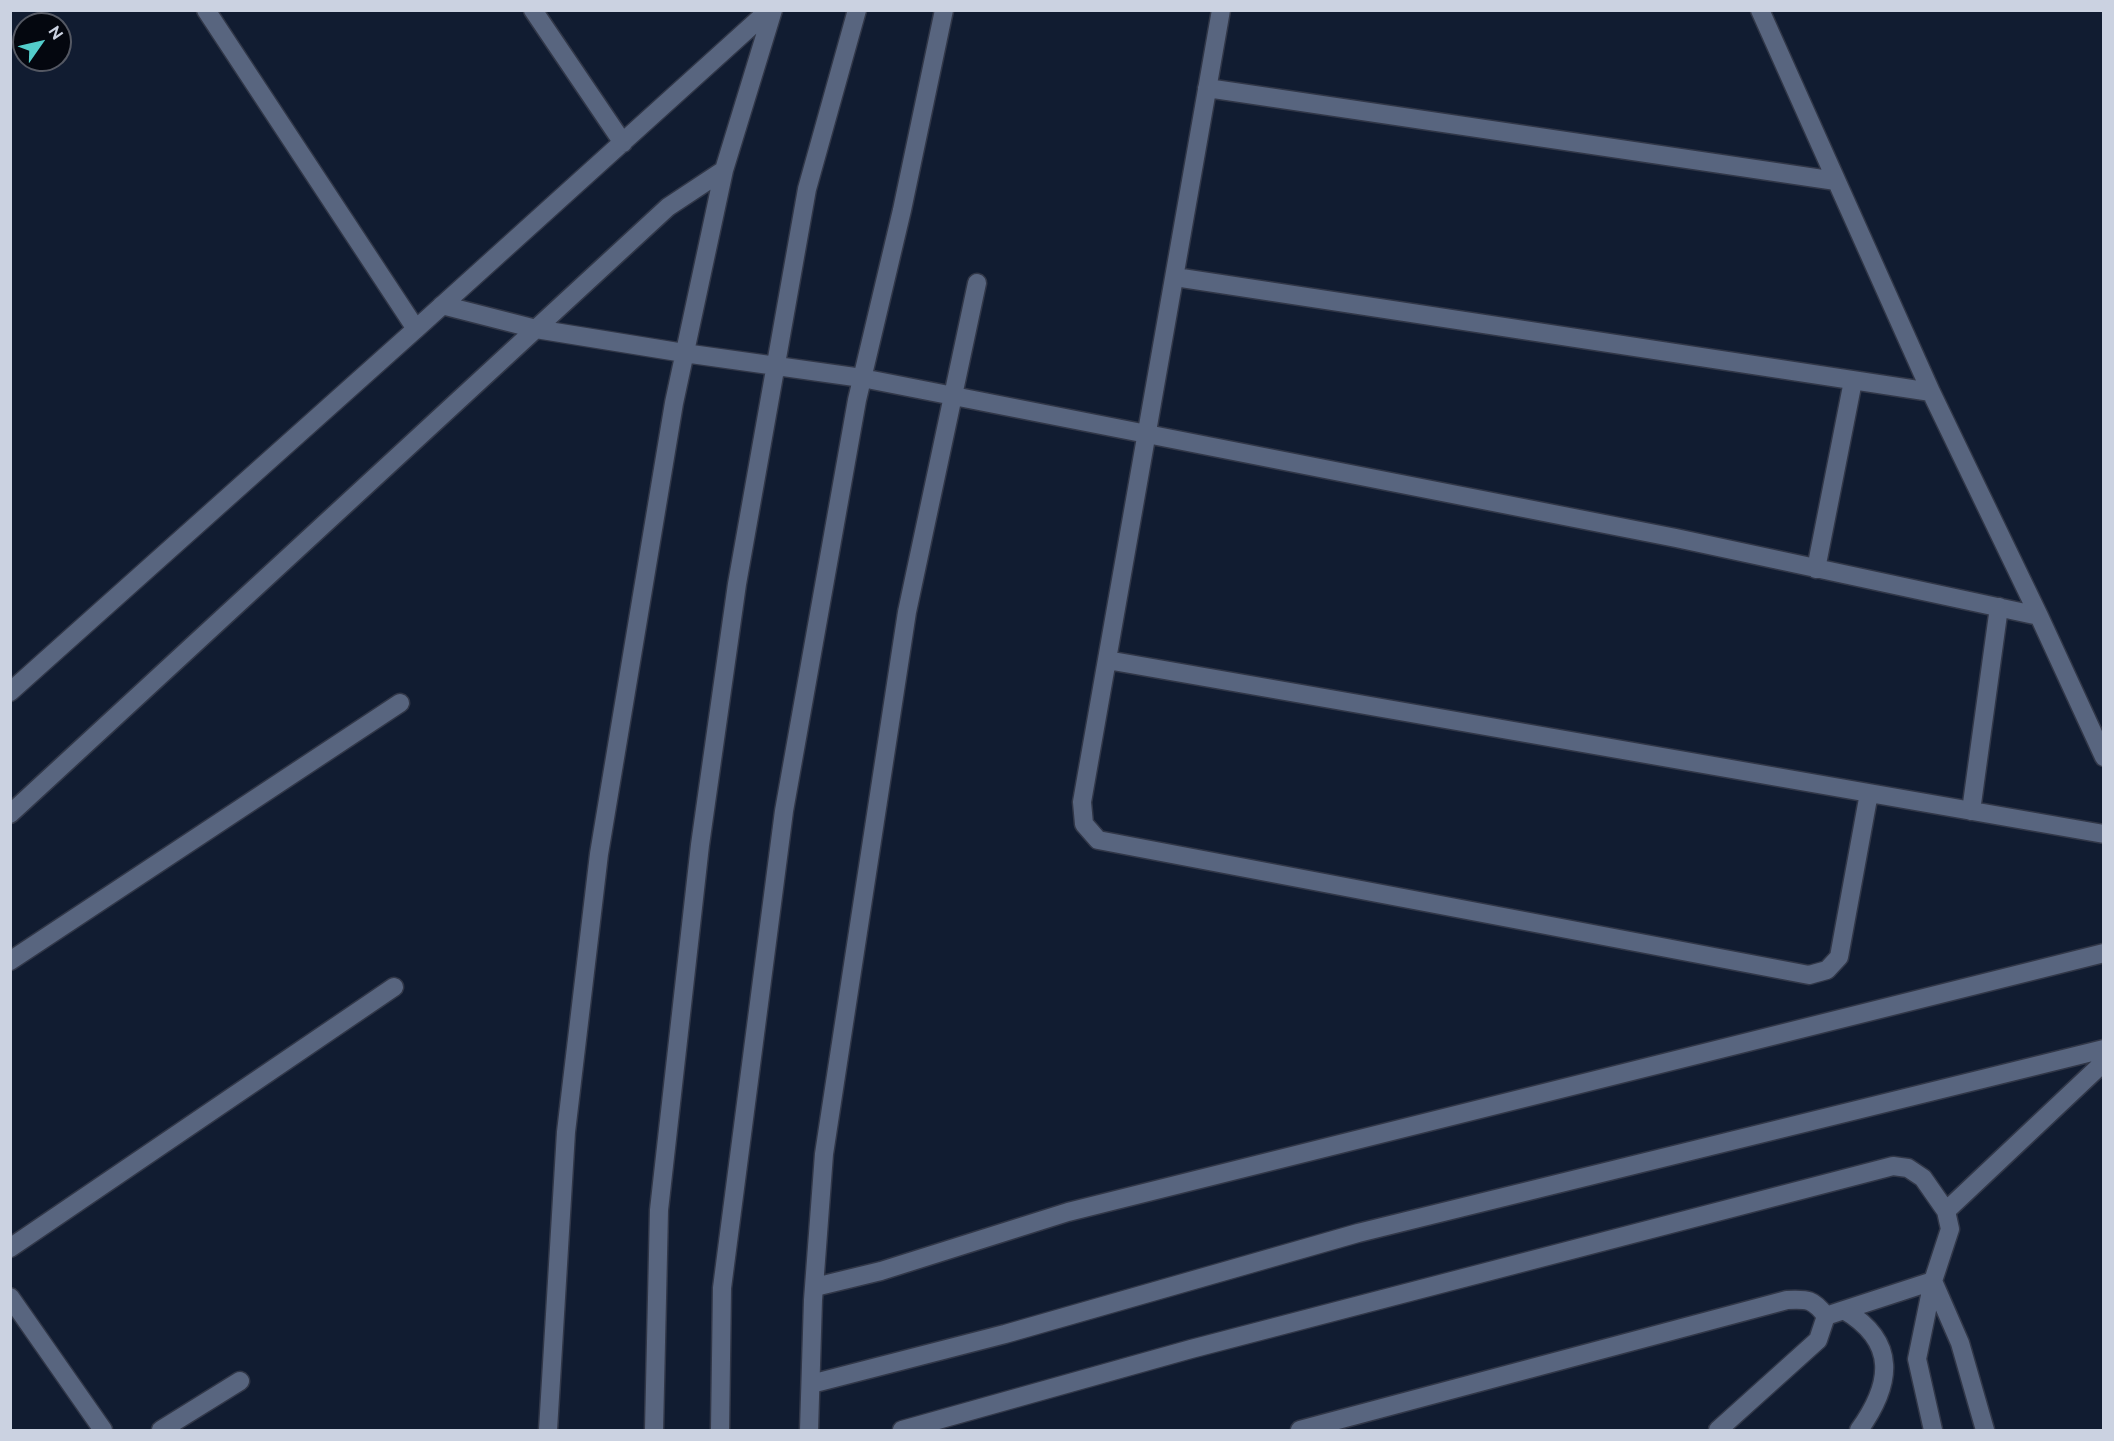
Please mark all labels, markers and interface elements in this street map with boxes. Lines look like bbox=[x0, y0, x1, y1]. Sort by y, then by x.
north arrow bbox=[12, 12, 72, 72]
text: N bbox=[44, 22, 67, 43]

